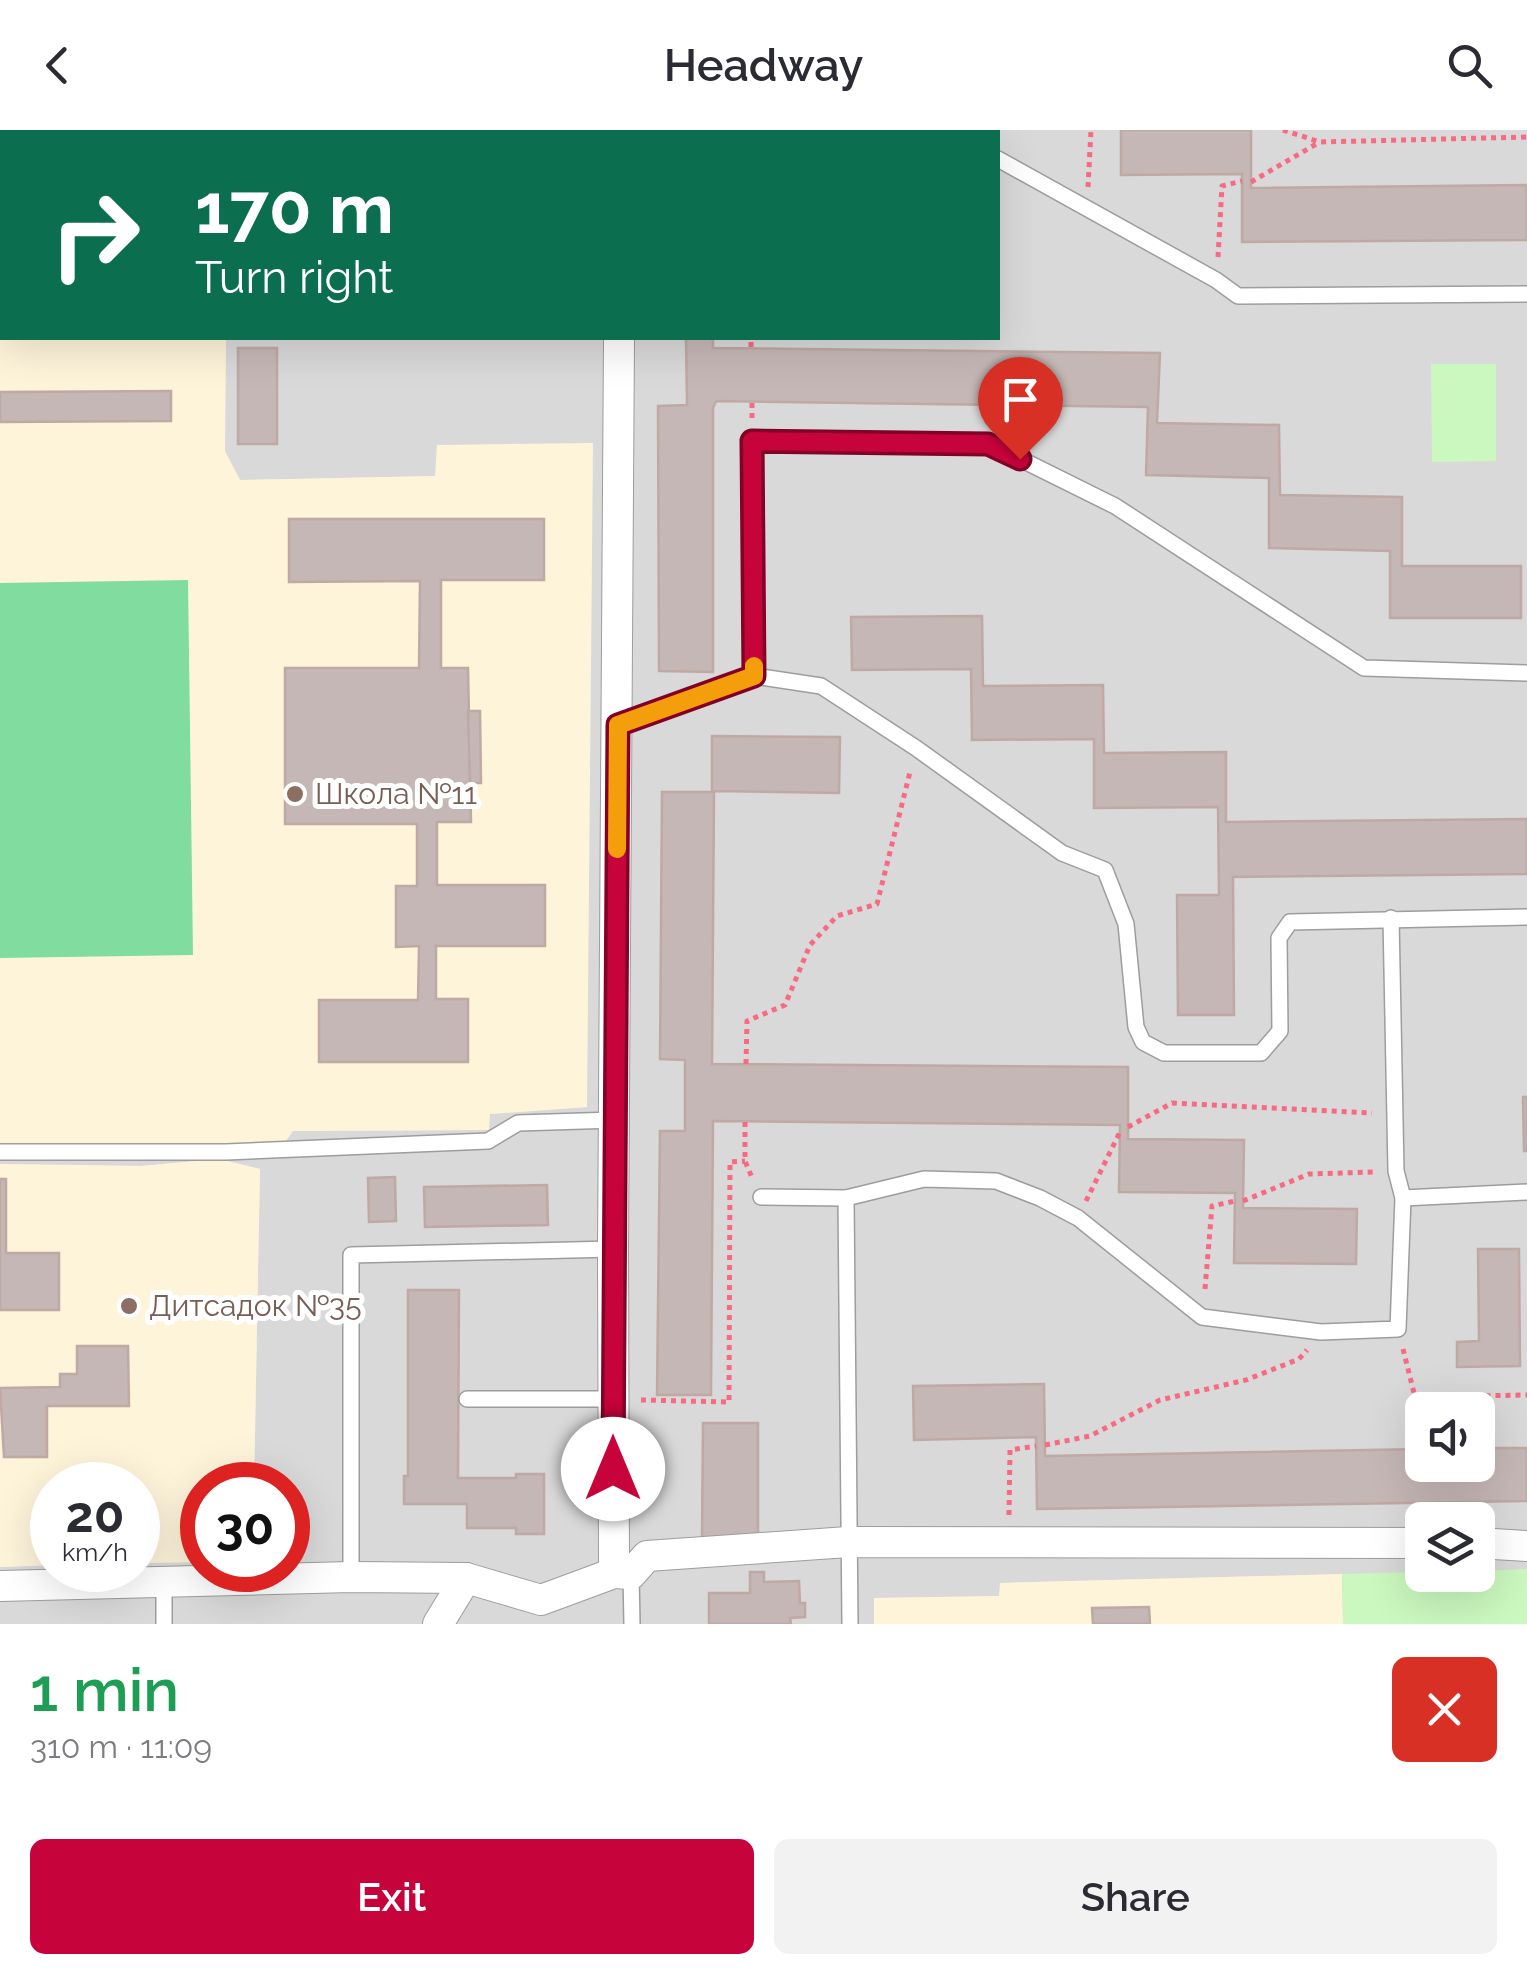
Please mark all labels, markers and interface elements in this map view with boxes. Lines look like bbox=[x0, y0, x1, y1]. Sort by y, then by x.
icon: back bbox=[30, 38, 85, 93]
icon: search bbox=[1442, 38, 1497, 93]
text: Headway bbox=[664, 39, 863, 92]
text: 170 m bbox=[195, 167, 394, 249]
icon: right bbox=[30, 170, 160, 300]
text: Turn right bbox=[195, 251, 393, 304]
pin bbox=[978, 357, 1063, 460]
icon: arrive bbox=[993, 372, 1048, 427]
place label: Школа №11 bbox=[315, 776, 477, 811]
marker: Школа №11 bbox=[284, 783, 306, 805]
place label: Дитсадок №35 bbox=[149, 1288, 362, 1323]
marker: Дитсадок №35 bbox=[118, 1295, 140, 1317]
map controls bbox=[1405, 1392, 1495, 1592]
button: sound bbox=[1405, 1392, 1495, 1482]
position arrow bbox=[561, 1417, 665, 1521]
speed limit sign: 30 bbox=[180, 1462, 310, 1592]
text: 20 bbox=[66, 1485, 124, 1544]
button: layers bbox=[1405, 1502, 1495, 1592]
text: km/h bbox=[62, 1537, 128, 1567]
text: 1 min bbox=[30, 1655, 179, 1725]
button: close bbox=[1392, 1657, 1497, 1762]
text: 310 m · 11:09 bbox=[30, 1728, 212, 1765]
button: Exit bbox=[30, 1839, 754, 1954]
button: Share bbox=[774, 1839, 1497, 1954]

